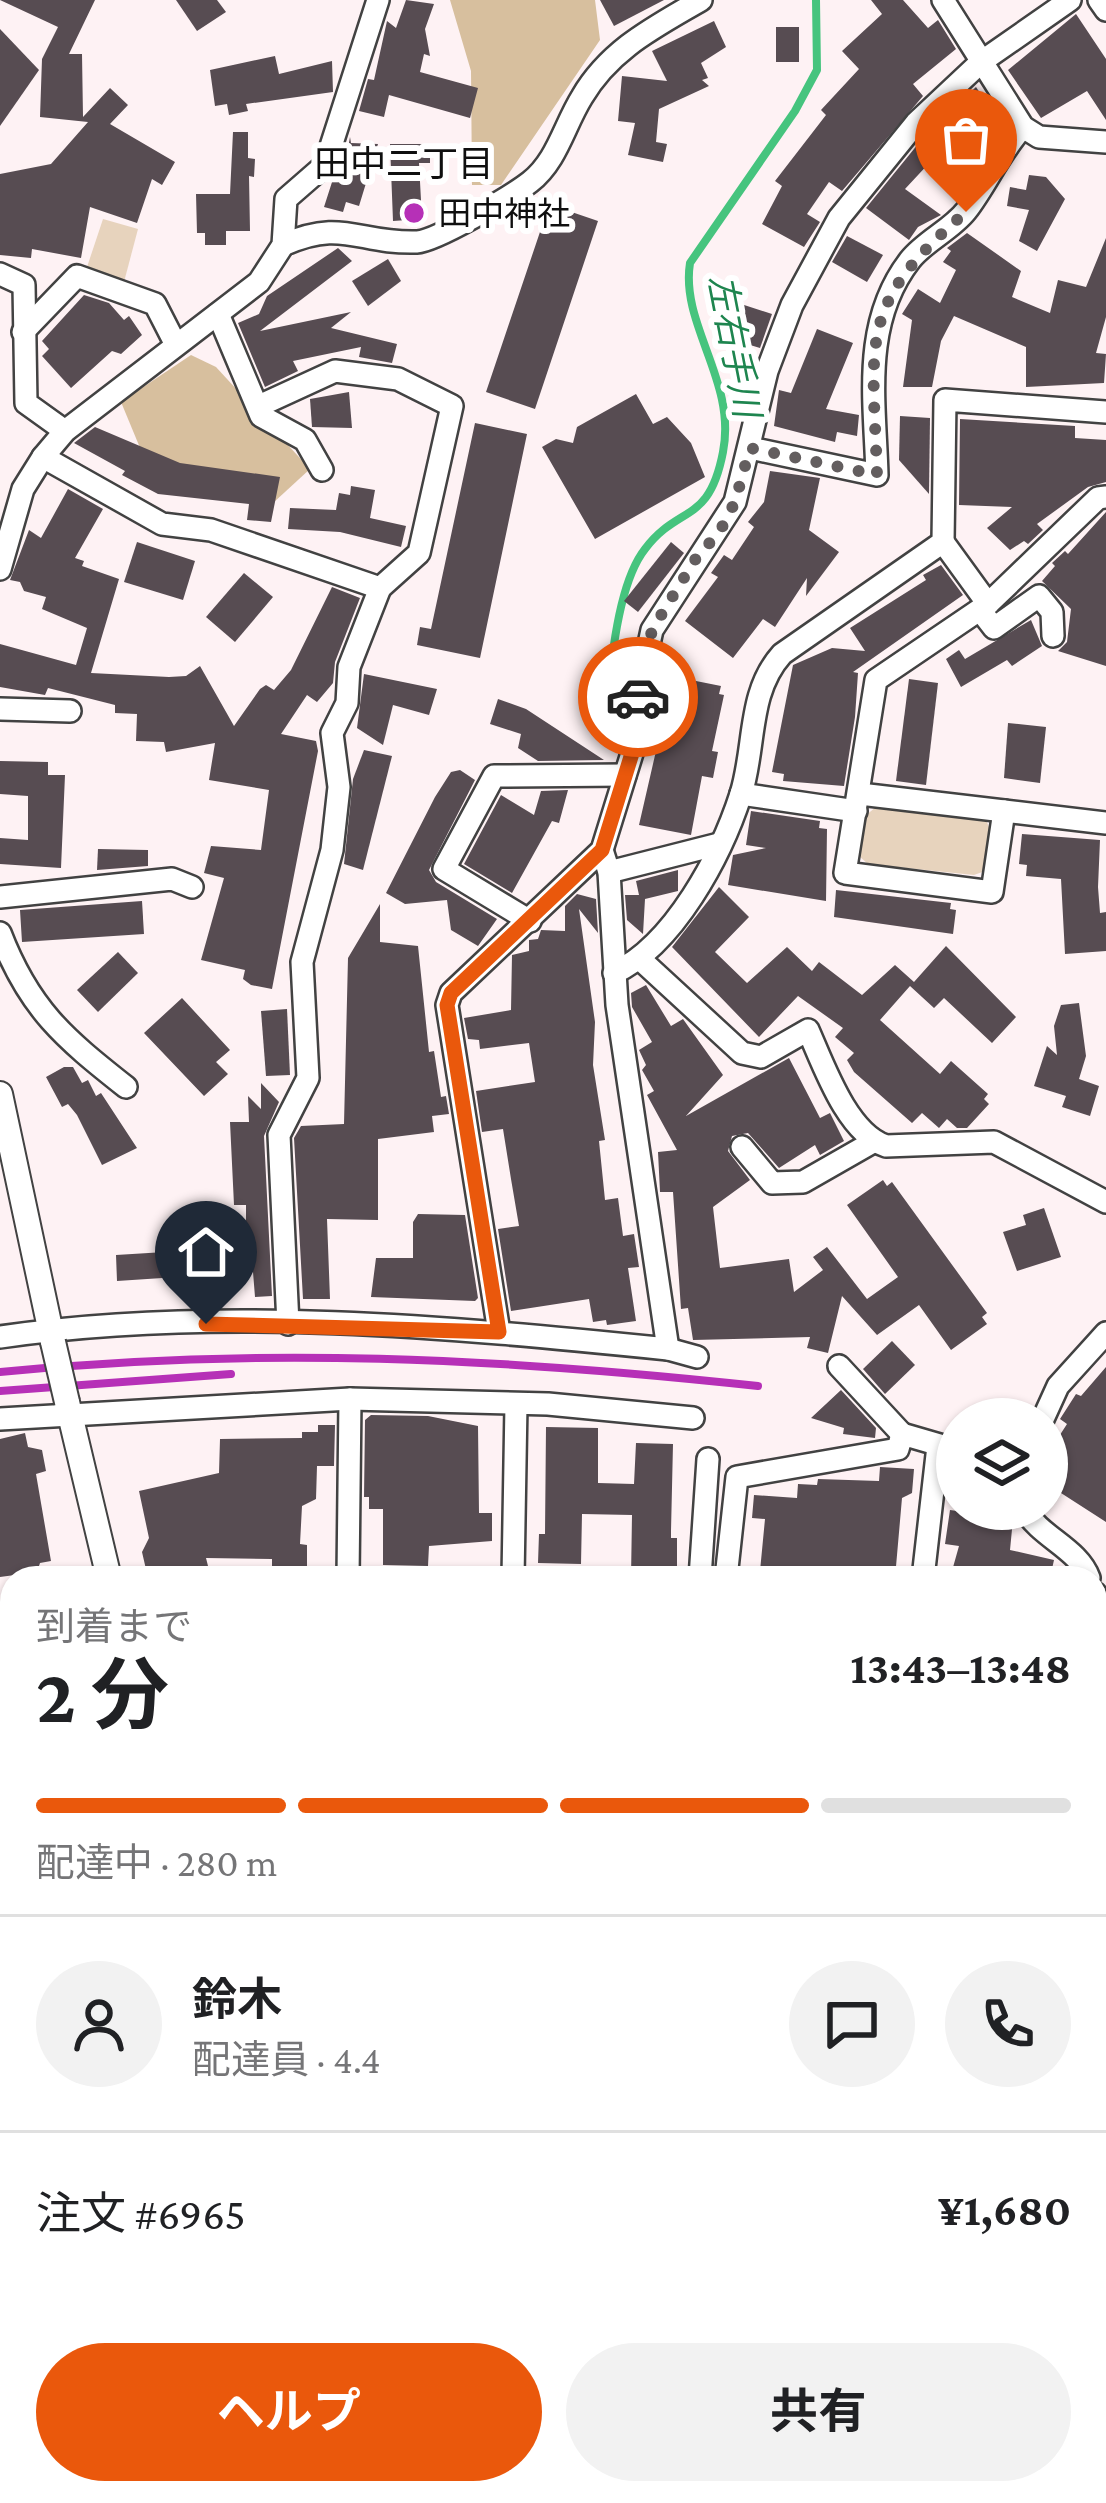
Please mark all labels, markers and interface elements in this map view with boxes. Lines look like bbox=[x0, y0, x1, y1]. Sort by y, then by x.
pin bbox=[915, 89, 1017, 212]
icon: bag bbox=[933, 107, 999, 173]
district label: 田中二丁目 bbox=[314, 144, 494, 184]
place label: 田中神社 bbox=[438, 195, 570, 232]
marker: 田中神社 bbox=[401, 200, 427, 226]
water label: 左右手川 bbox=[701, 271, 768, 424]
courier bbox=[578, 637, 698, 757]
icon: car bbox=[605, 664, 671, 730]
pin bbox=[155, 1201, 257, 1324]
icon: home bbox=[173, 1219, 239, 1285]
map controls bbox=[936, 1398, 1068, 1530]
button: layers bbox=[936, 1398, 1068, 1530]
text: 到着まで bbox=[36, 1605, 192, 1648]
text: 13:43–13:48 bbox=[850, 1643, 1071, 1693]
text: 2 分 bbox=[36, 1652, 169, 1739]
text: 配達中 · 280 m bbox=[36, 1841, 277, 1884]
button: person bbox=[36, 1961, 162, 2087]
button: chat bbox=[789, 1961, 915, 2087]
button: phone bbox=[945, 1961, 1071, 2087]
text: 鈴木 bbox=[192, 1975, 282, 2025]
text: 配達員 · 4.4 bbox=[192, 2038, 381, 2081]
text: ¥1,680 bbox=[938, 2185, 1071, 2235]
text: 注文 #6965 bbox=[36, 2189, 246, 2239]
button: ヘルプ bbox=[36, 2343, 542, 2481]
button: 共有 bbox=[566, 2343, 1071, 2481]

